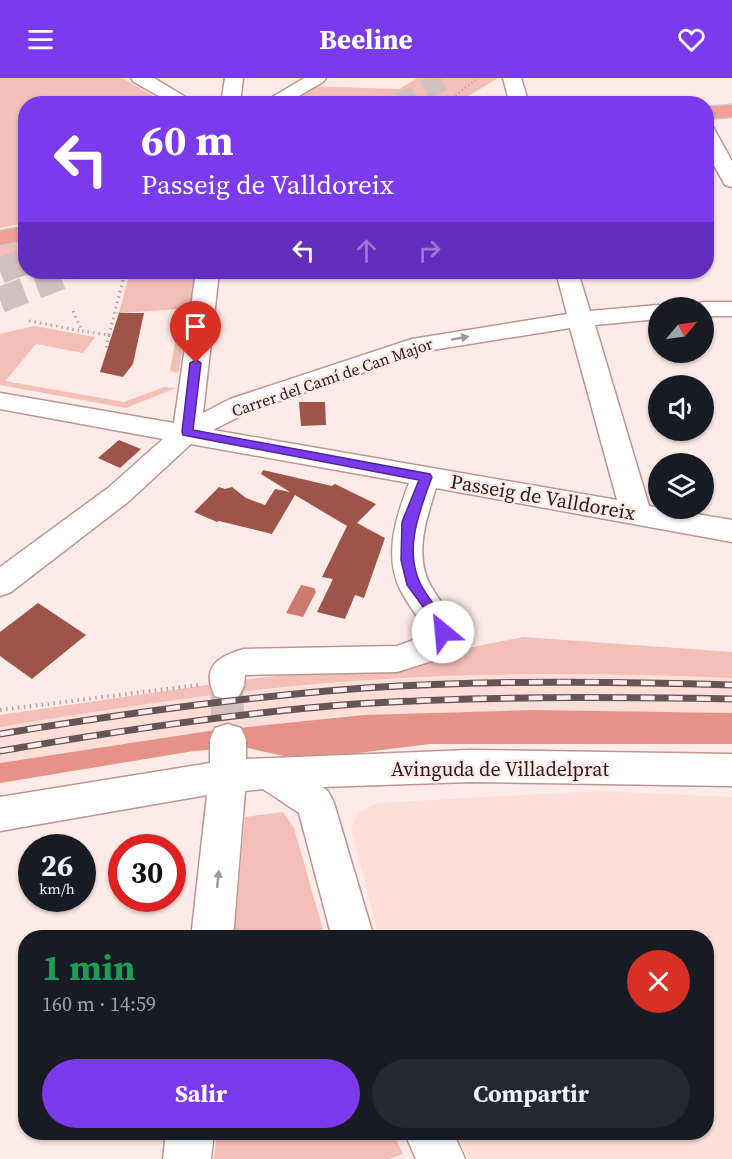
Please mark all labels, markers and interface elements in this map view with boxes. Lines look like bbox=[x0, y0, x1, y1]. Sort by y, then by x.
text: Beeline bbox=[319, 21, 413, 58]
icon: menu bbox=[24, 23, 57, 56]
icon: heart bbox=[675, 23, 708, 56]
text: 60 m bbox=[141, 111, 234, 169]
icon: left bbox=[42, 120, 120, 198]
text: Passeig de Valldoreix bbox=[141, 166, 394, 203]
icon: left bbox=[287, 234, 320, 267]
icon: ahead bbox=[350, 234, 383, 267]
icon: right bbox=[413, 234, 446, 267]
north arrow bbox=[648, 297, 714, 363]
map controls bbox=[648, 297, 714, 519]
pin bbox=[170, 301, 221, 363]
icon: arrive bbox=[179, 310, 212, 343]
street label: Carrer del Camí de Can Major bbox=[228, 332, 436, 422]
one-way arrow bbox=[450, 333, 469, 342]
button: sound bbox=[648, 375, 714, 441]
button: layers bbox=[648, 453, 714, 519]
street label: Passeig de Valldoreix bbox=[448, 467, 638, 527]
position arrow bbox=[411, 600, 475, 664]
street label: Avinguda de Villadelprat bbox=[391, 755, 609, 783]
speed limit sign: 30 bbox=[108, 834, 186, 912]
text: 26 bbox=[41, 845, 73, 886]
one-way arrow bbox=[213, 870, 223, 889]
text: km/h bbox=[39, 878, 75, 899]
text: 1 min bbox=[42, 943, 135, 992]
button: close bbox=[627, 950, 690, 1013]
text: 160 m · 14:59 bbox=[42, 990, 156, 1018]
button: Salir bbox=[42, 1059, 360, 1128]
button: Compartir bbox=[372, 1059, 690, 1128]

